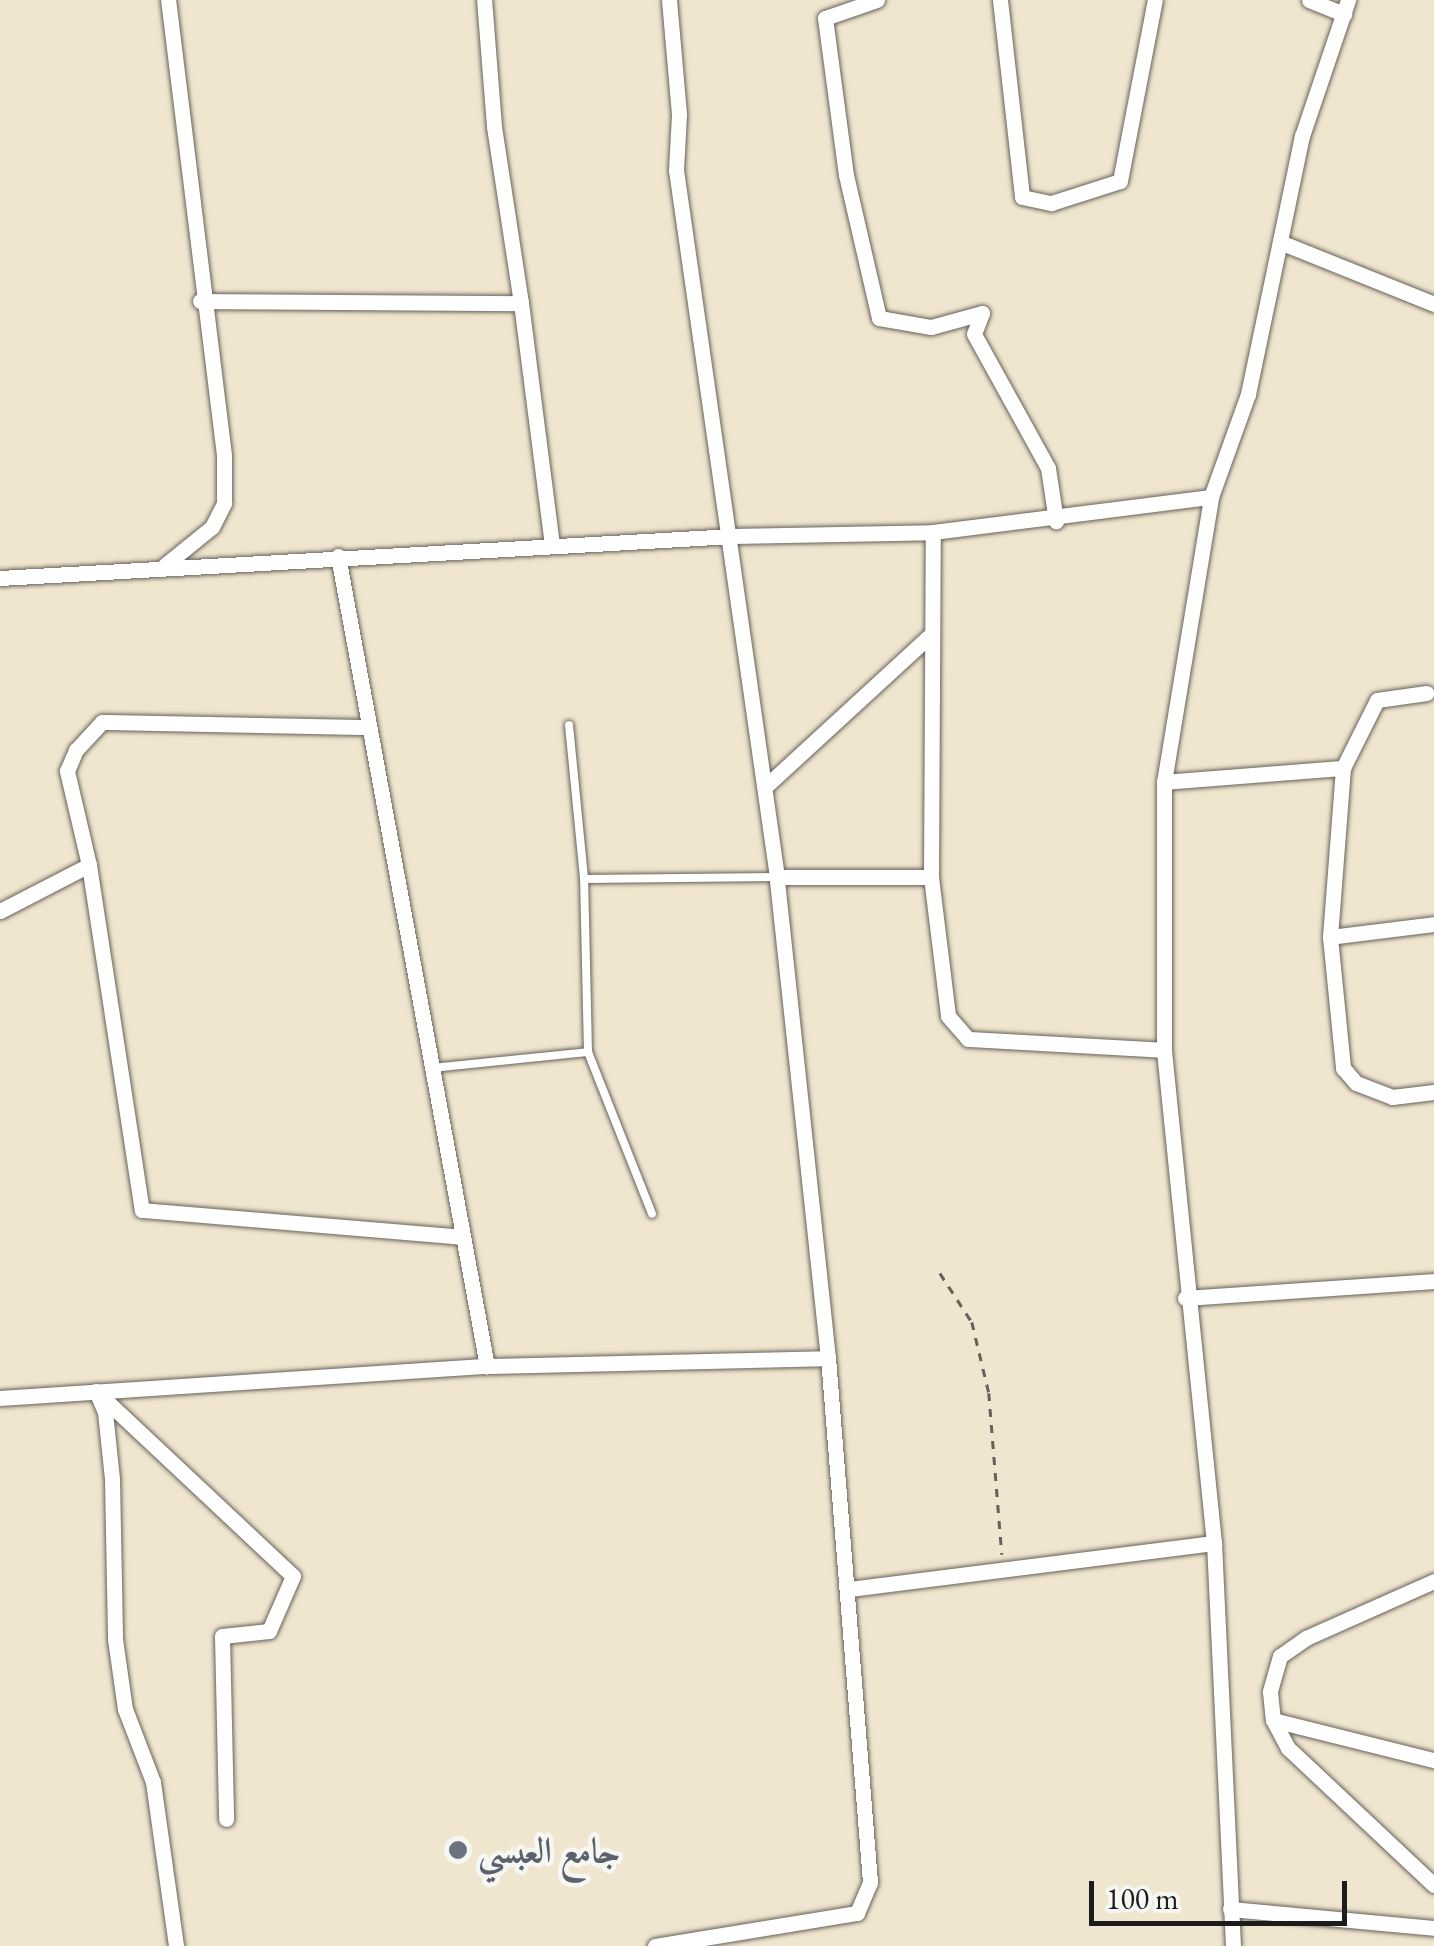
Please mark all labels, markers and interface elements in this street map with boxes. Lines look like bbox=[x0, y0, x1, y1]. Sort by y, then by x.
place label: جامع العبسي bbox=[478, 1829, 620, 1871]
marker: جامع العبسي bbox=[447, 1839, 469, 1861]
scale bar bbox=[1094, 1861, 1352, 1923]
text: 100 m bbox=[1106, 1879, 1179, 1918]

